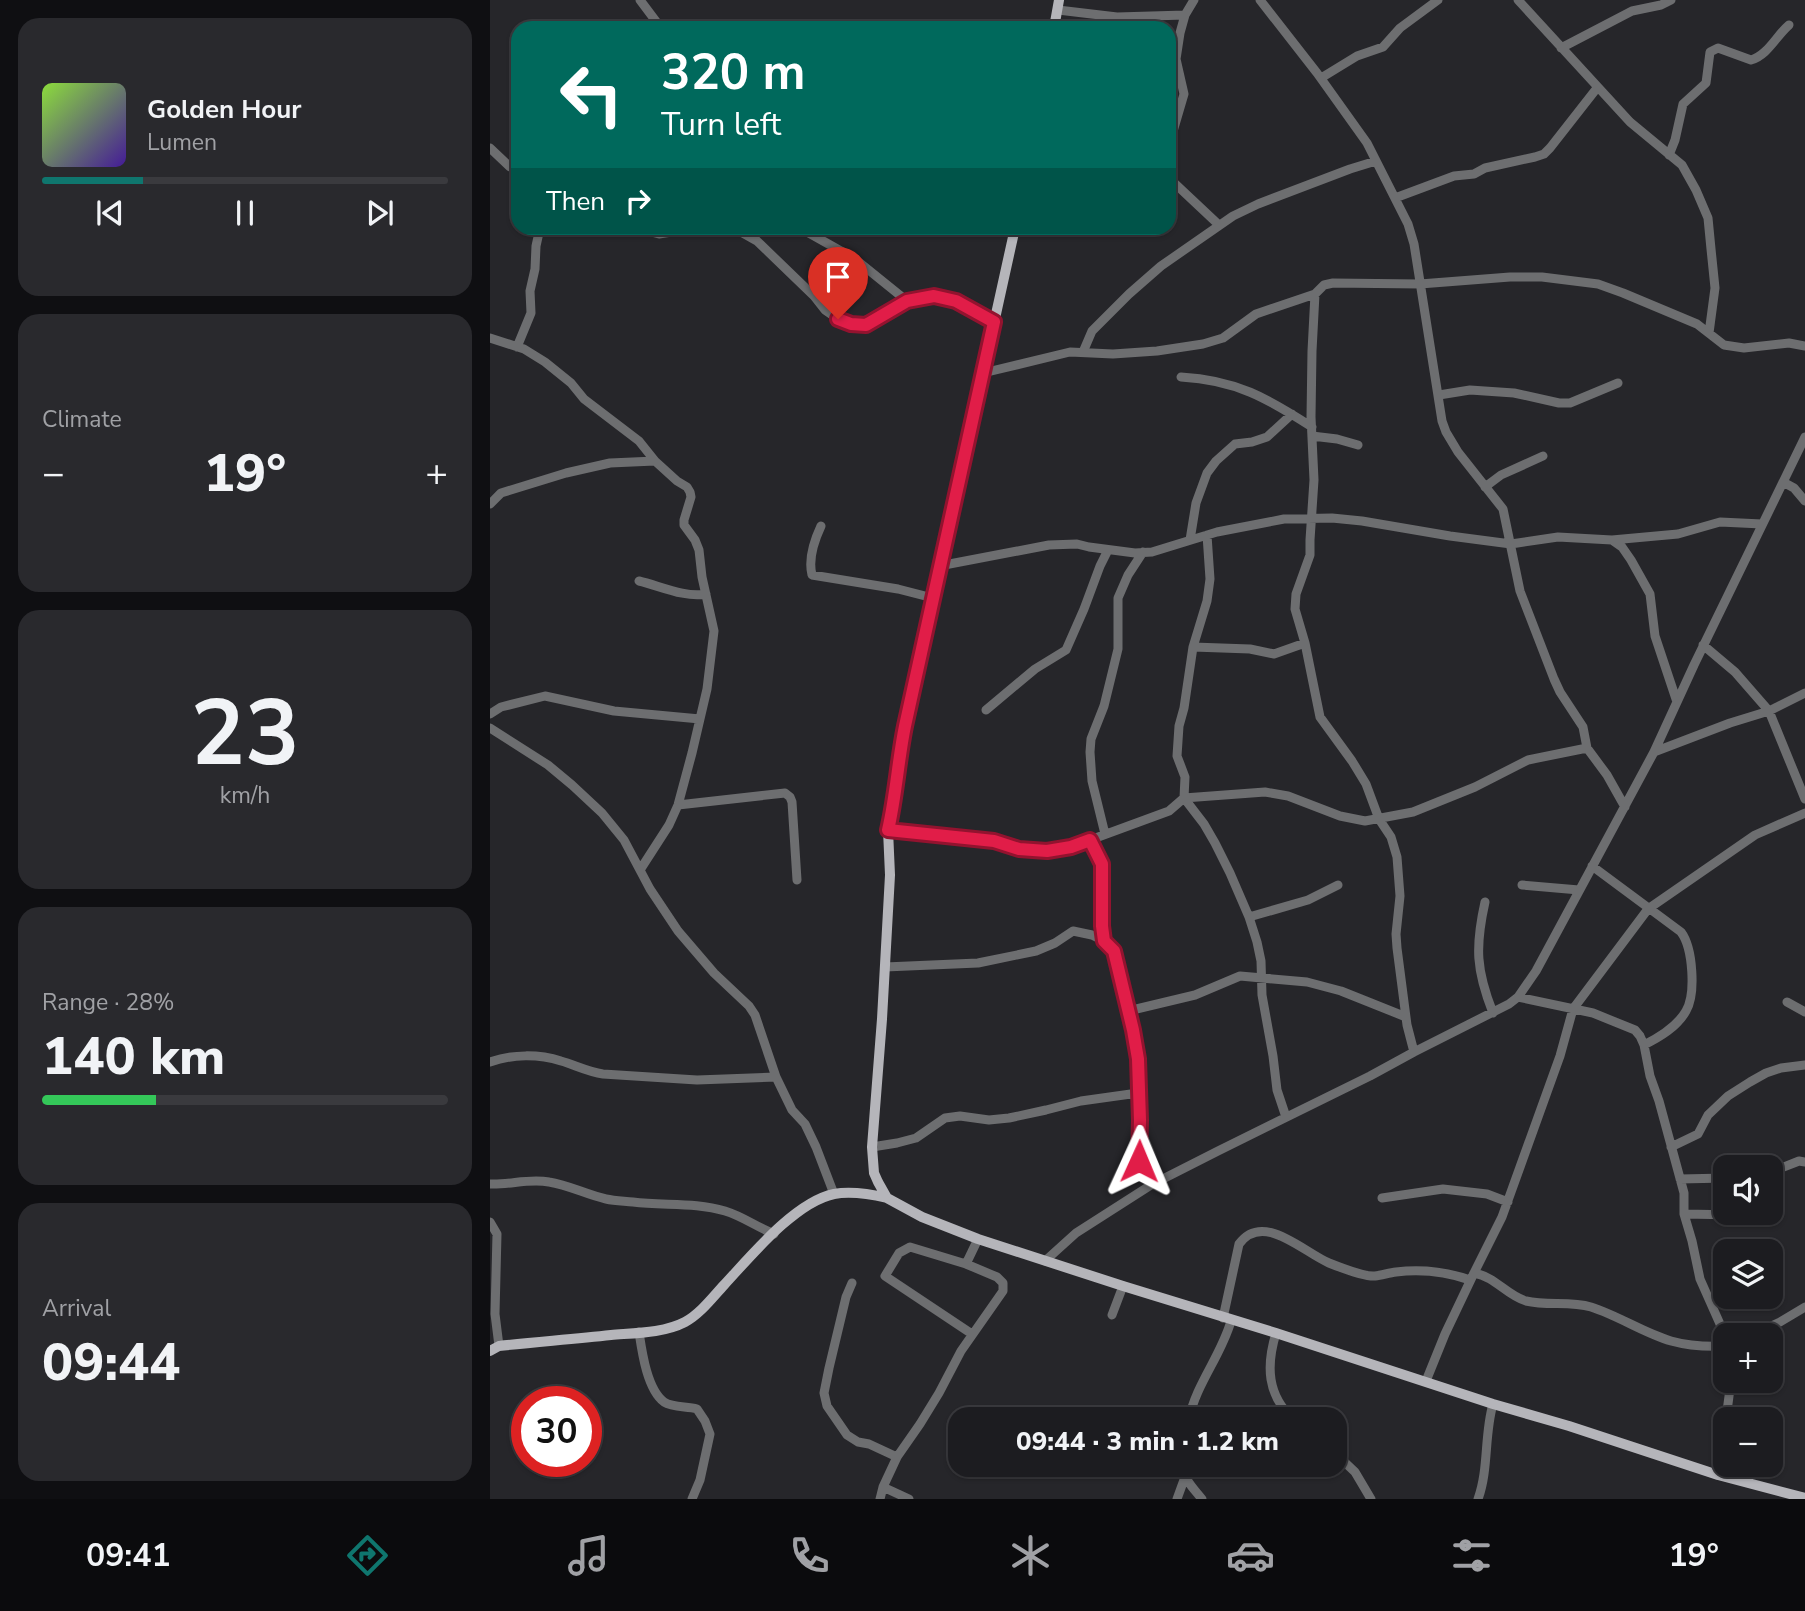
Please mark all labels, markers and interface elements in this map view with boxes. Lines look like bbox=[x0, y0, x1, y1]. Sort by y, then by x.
text: 320 m bbox=[661, 39, 805, 106]
icon: left bbox=[546, 49, 637, 140]
text: Golden Hour bbox=[147, 92, 302, 127]
text: Turn left bbox=[661, 103, 781, 146]
text: Lumen bbox=[147, 127, 217, 158]
icon: right bbox=[619, 182, 657, 220]
text: Then bbox=[546, 184, 605, 219]
icon: previous bbox=[91, 194, 129, 232]
icon: pause bbox=[226, 194, 264, 232]
icon: next bbox=[361, 194, 399, 232]
pin bbox=[808, 247, 868, 319]
icon: arrive bbox=[819, 258, 857, 296]
text: Climate bbox=[42, 404, 122, 435]
text: 19° bbox=[204, 438, 286, 509]
text: − bbox=[42, 448, 65, 499]
text: + bbox=[425, 448, 448, 499]
text: 23 bbox=[190, 672, 300, 796]
text: km/h bbox=[220, 780, 270, 811]
text: Range · 28% bbox=[42, 987, 174, 1018]
text: 140 km bbox=[42, 1021, 225, 1092]
position arrow bbox=[1102, 1124, 1176, 1198]
map controls bbox=[1713, 1155, 1783, 1477]
button: sound bbox=[1713, 1155, 1783, 1225]
button: layers bbox=[1713, 1239, 1783, 1309]
text: Arrival bbox=[42, 1293, 111, 1324]
button: + bbox=[1713, 1323, 1783, 1393]
text: 09:44 bbox=[42, 1327, 180, 1398]
speed limit sign: 30 bbox=[511, 1386, 602, 1477]
button: − bbox=[1713, 1407, 1783, 1477]
text: 09:44 · 3 min · 1.2 km bbox=[1016, 1424, 1279, 1459]
icon: directions bbox=[343, 1531, 392, 1580]
icon: music bbox=[564, 1531, 613, 1580]
icon: phone bbox=[785, 1531, 834, 1580]
icon: climate bbox=[1006, 1531, 1055, 1580]
icon: car bbox=[1226, 1531, 1275, 1580]
icon: filters bbox=[1447, 1531, 1496, 1580]
text: 09:41 bbox=[86, 1534, 171, 1577]
text: 19° bbox=[1668, 1534, 1719, 1577]

